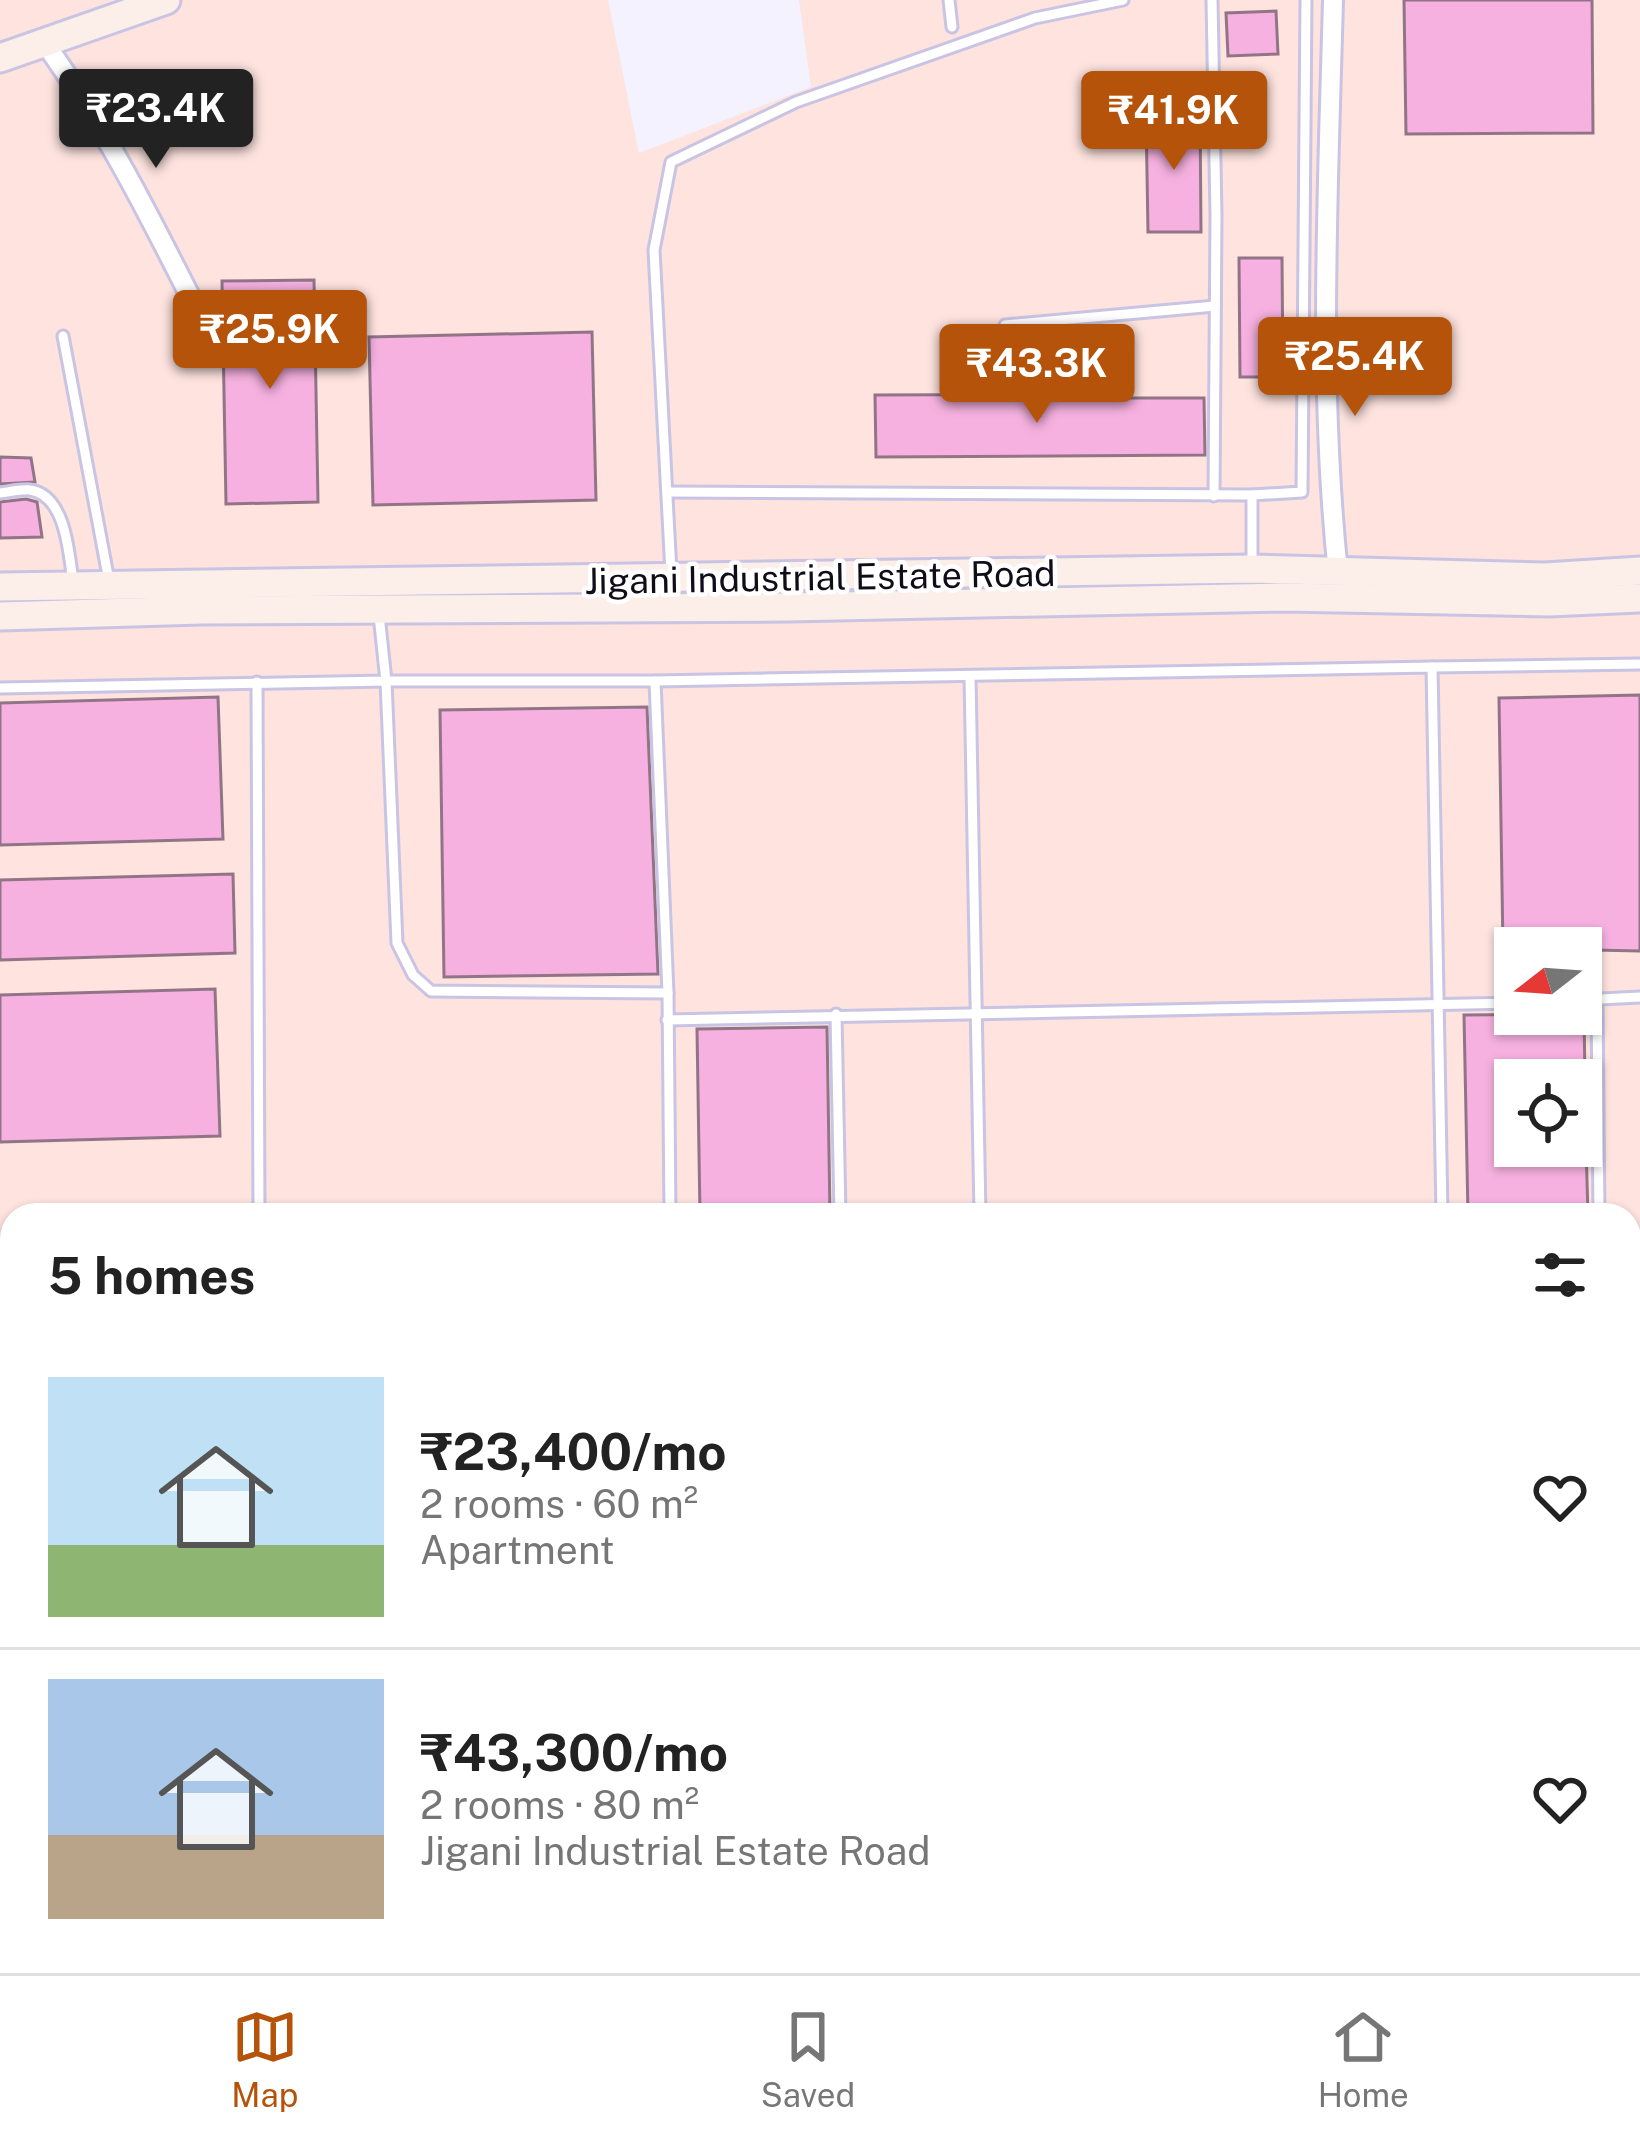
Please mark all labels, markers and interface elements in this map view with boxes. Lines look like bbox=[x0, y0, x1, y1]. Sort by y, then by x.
pin: ₹23.4K bbox=[58, 69, 254, 171]
pin: ₹41.9K bbox=[1076, 71, 1272, 173]
text: ₹23.4K bbox=[86, 85, 226, 131]
text: ₹41.9K bbox=[1108, 87, 1240, 133]
pin: ₹25.9K bbox=[172, 290, 368, 392]
text: ₹25.9K bbox=[200, 306, 340, 352]
pin: ₹25.4K bbox=[1257, 317, 1453, 419]
pin: ₹43.3K bbox=[939, 324, 1135, 426]
text: ₹25.4K bbox=[1285, 333, 1425, 379]
text: ₹43.3K bbox=[966, 340, 1108, 386]
street label: Jigani Industrial Estate Road bbox=[584, 552, 1056, 602]
north arrow bbox=[1494, 927, 1602, 1035]
map controls bbox=[1494, 927, 1602, 1167]
button: locate bbox=[1494, 1059, 1602, 1167]
icon: filters bbox=[1527, 1242, 1593, 1308]
text: 5 homes bbox=[48, 1246, 255, 1305]
text: ₹23,400/mo bbox=[420, 1422, 727, 1481]
icon: home bbox=[144, 1425, 288, 1569]
icon: heart bbox=[1527, 1464, 1593, 1530]
text: 2 rooms · 60 m² bbox=[420, 1481, 698, 1527]
text: Apartment bbox=[420, 1527, 615, 1573]
text: ₹43,300/mo bbox=[420, 1723, 728, 1782]
icon: home bbox=[144, 1727, 288, 1871]
icon: heart bbox=[1527, 1766, 1593, 1832]
text: 2 rooms · 80 m² bbox=[420, 1782, 699, 1828]
text: Jigani Industrial Estate Road bbox=[420, 1828, 931, 1874]
tab: Map bbox=[231, 2004, 298, 2114]
tab: Saved bbox=[761, 2004, 855, 2114]
tab: Home bbox=[1318, 2004, 1409, 2114]

